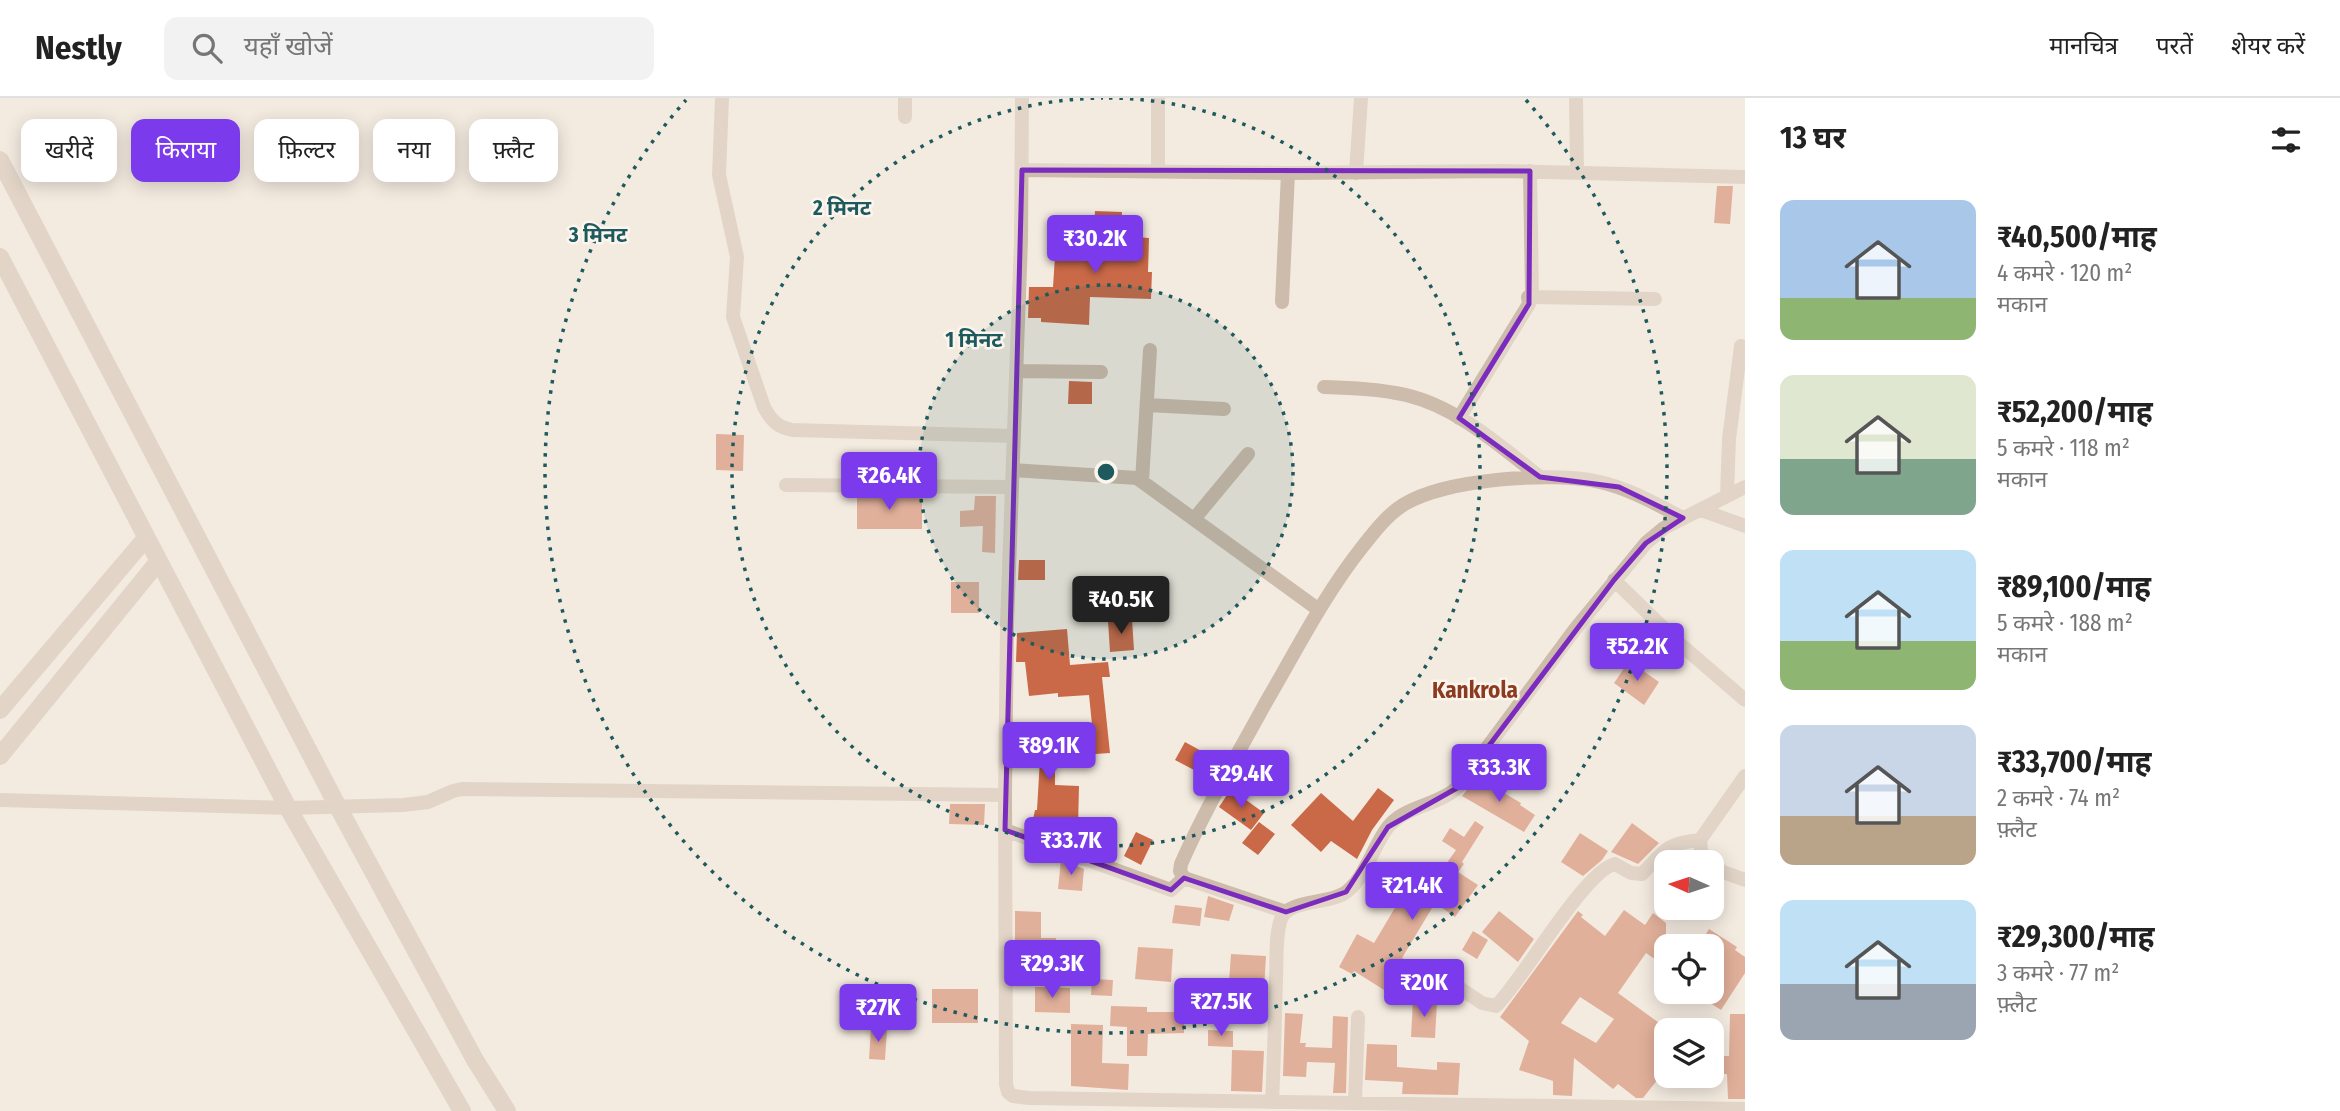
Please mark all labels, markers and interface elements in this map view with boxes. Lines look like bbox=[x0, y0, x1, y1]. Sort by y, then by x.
search box bbox=[164, 17, 654, 80]
text: Nestly bbox=[35, 28, 122, 68]
icon: search bbox=[188, 29, 226, 67]
text: यहाँ खोजें bbox=[244, 31, 333, 62]
text: मानचित्र bbox=[2049, 32, 2118, 60]
text: परतें bbox=[2156, 32, 2193, 60]
text: शेयर करें bbox=[2231, 32, 2305, 60]
chip: खरीदें bbox=[21, 119, 117, 182]
chip: किराया bbox=[131, 119, 240, 182]
chip: फ़िल्टर bbox=[254, 119, 359, 182]
chip: नया bbox=[373, 119, 455, 182]
chip: फ़्लैट bbox=[469, 119, 558, 182]
text: 13 घर bbox=[1780, 120, 1846, 156]
icon: filters bbox=[2267, 121, 2305, 159]
text: 2 मिनट bbox=[812, 195, 872, 221]
pin: ₹30.2K bbox=[1038, 216, 1152, 275]
text: ₹40,500/माह bbox=[1997, 219, 2157, 255]
text: 3 मिनट bbox=[568, 222, 628, 248]
text: ₹30.2K bbox=[1063, 224, 1127, 252]
icon: home bbox=[1836, 228, 1920, 312]
text: 4 कमरे · 120 m² bbox=[1997, 259, 2132, 287]
text: मकान bbox=[1997, 290, 2047, 318]
text: 1 मिनट bbox=[945, 327, 1003, 353]
text: ₹52,200/माह bbox=[1997, 394, 2153, 430]
icon: home bbox=[1836, 403, 1920, 487]
text: 5 कमरे · 118 m² bbox=[1997, 434, 2130, 462]
pin: ₹26.4K bbox=[832, 452, 946, 512]
centre of rings bbox=[1094, 460, 1118, 484]
text: ₹26.4K bbox=[857, 461, 921, 489]
text: मकान bbox=[1997, 465, 2047, 493]
text: ₹89,100/माह bbox=[1997, 569, 2151, 605]
pin: ₹40.5K bbox=[1064, 576, 1178, 636]
icon: home bbox=[1836, 578, 1920, 662]
text: ₹40.5K bbox=[1088, 585, 1154, 613]
text: 5 कमरे · 188 m² bbox=[1997, 609, 2133, 637]
pin: ₹52.2K bbox=[1580, 624, 1694, 683]
text: ₹52.2K bbox=[1606, 632, 1668, 660]
text: मकान bbox=[1997, 640, 2047, 668]
district label: Kankrola bbox=[1432, 676, 1518, 704]
pin: ₹89.1K bbox=[992, 722, 1106, 782]
text: ₹89.1K bbox=[1019, 731, 1079, 759]
pin: ₹33.3K bbox=[1442, 744, 1556, 804]
text: ₹33,700/माह bbox=[1997, 744, 2152, 780]
pin: ₹29.4K bbox=[1184, 750, 1298, 810]
text: ₹33.3K bbox=[1468, 753, 1530, 781]
icon: home bbox=[1836, 753, 1920, 837]
text: ₹29.4K bbox=[1209, 759, 1273, 787]
text: 2 कमरे · 74 m² bbox=[1997, 784, 2120, 812]
text: फ़्लैट bbox=[1997, 815, 2037, 843]
pin: ₹33.7K bbox=[1014, 818, 1128, 877]
text: ₹33.7K bbox=[1040, 826, 1102, 854]
north arrow bbox=[1654, 850, 1724, 920]
map controls bbox=[1654, 850, 1724, 1088]
pin: ₹21.4K bbox=[1355, 862, 1469, 922]
text: ₹21.4K bbox=[1381, 871, 1443, 899]
text: ₹29,300/माह bbox=[1997, 919, 2155, 955]
icon: home bbox=[1836, 928, 1920, 1012]
button: locate bbox=[1654, 934, 1724, 1004]
pin: ₹29.3K bbox=[995, 940, 1109, 1000]
text: ₹29.3K bbox=[1020, 949, 1084, 977]
text: 3 कमरे · 77 m² bbox=[1997, 959, 2119, 987]
pin: ₹20K bbox=[1383, 960, 1465, 1019]
text: ₹20K bbox=[1400, 968, 1448, 996]
pin: ₹27.5K bbox=[1164, 978, 1278, 1038]
pin: ₹27K bbox=[837, 984, 919, 1044]
text: ₹27.5K bbox=[1190, 987, 1252, 1015]
text: फ़्लैट bbox=[1997, 990, 2037, 1018]
text: ₹27K bbox=[856, 993, 900, 1021]
button: layers bbox=[1654, 1018, 1724, 1088]

